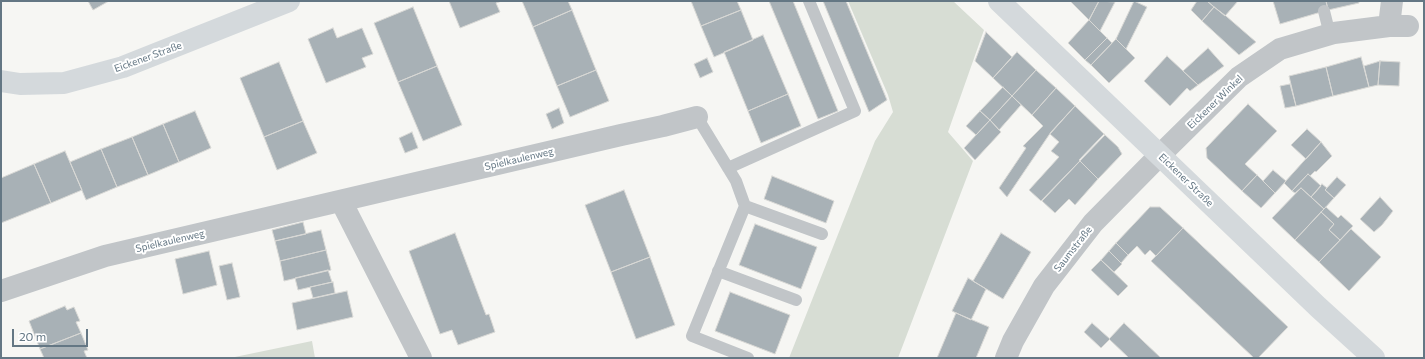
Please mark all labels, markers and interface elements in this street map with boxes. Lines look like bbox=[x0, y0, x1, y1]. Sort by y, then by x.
street label: Eickener Straße bbox=[113, 39, 183, 75]
street label: Eickener Winkel bbox=[1185, 73, 1245, 131]
street label: Spielkaulenweg bbox=[483, 145, 555, 173]
street label: Eickener Straße bbox=[1156, 151, 1216, 209]
street label: Saumstraße bbox=[1051, 224, 1095, 274]
street label: Spielkaulenweg bbox=[134, 227, 206, 255]
scale bar bbox=[14, 321, 90, 347]
text: 20 m bbox=[19, 329, 46, 343]

